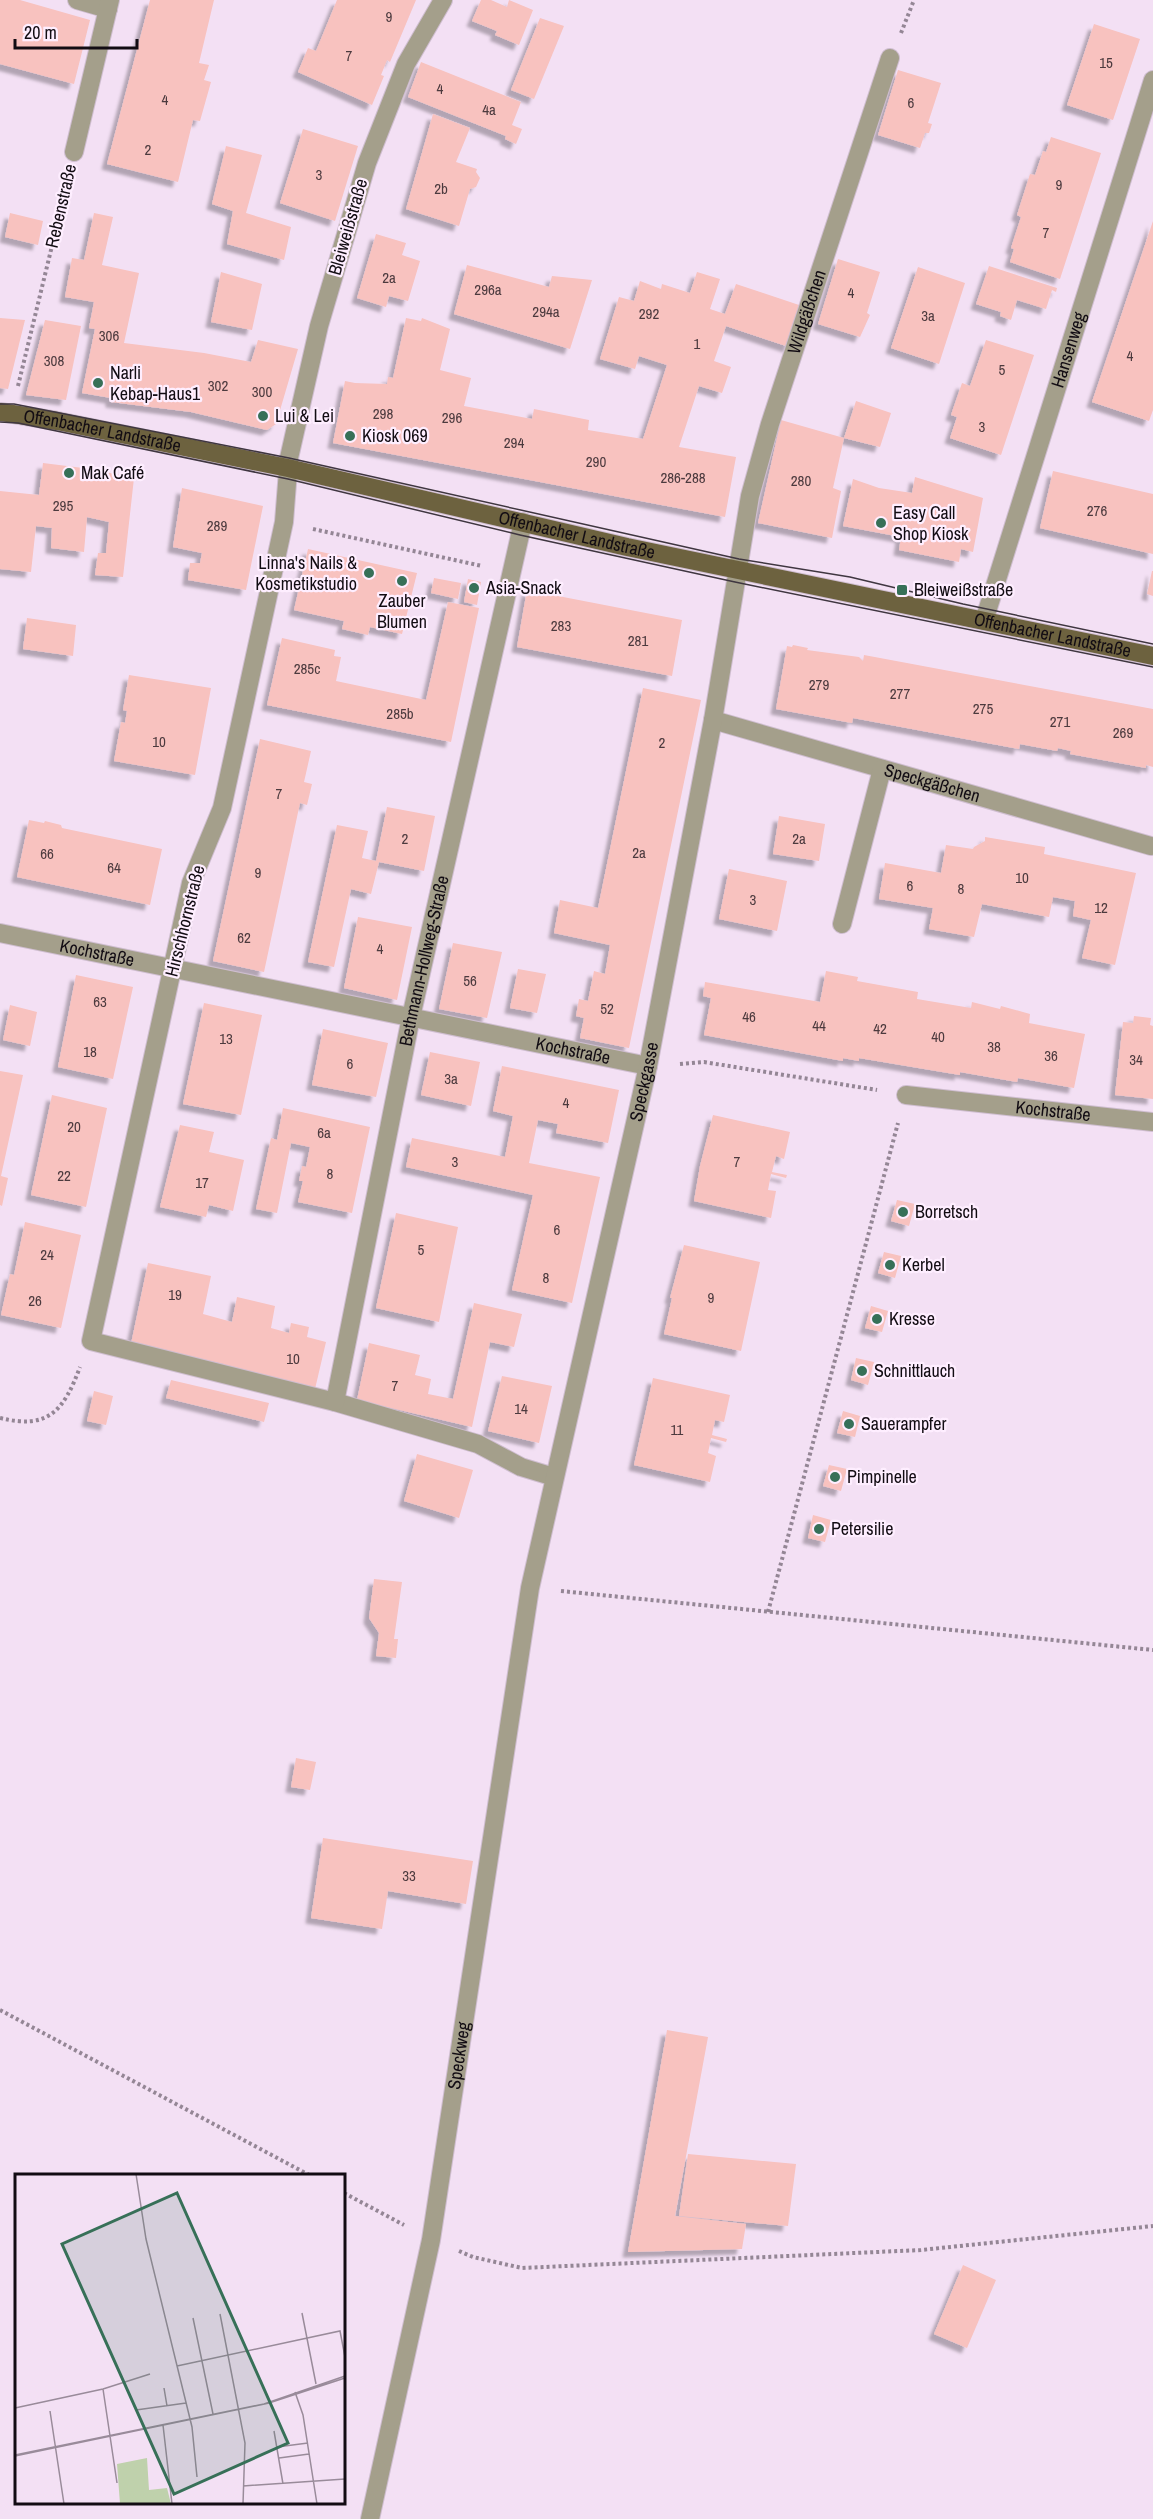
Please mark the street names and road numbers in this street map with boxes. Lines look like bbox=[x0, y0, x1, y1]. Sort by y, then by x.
street label: Rebenstraße bbox=[39, 162, 82, 250]
street label: Bleiweißstraße bbox=[322, 176, 373, 278]
street label: Wildgäßchen bbox=[781, 267, 832, 357]
street label: Hansenweg bbox=[1045, 308, 1092, 391]
street label: Offenbacher Landstraße bbox=[22, 403, 183, 458]
street label: Offenbacher Landstraße bbox=[496, 504, 658, 565]
street label: Offenbacher Landstraße bbox=[972, 606, 1133, 663]
street label: Speckgäßchen bbox=[881, 757, 983, 808]
street label: Hirschhornstraße bbox=[159, 863, 210, 979]
street label: Bethmann-Hollweg-Straße bbox=[393, 873, 455, 1048]
street label: Kochstraße bbox=[58, 933, 137, 972]
street label: Kochstraße bbox=[534, 1030, 613, 1070]
street label: Speckgasse bbox=[623, 1040, 664, 1124]
street label: Kochstraße bbox=[1014, 1094, 1092, 1127]
street label: Speckweg bbox=[441, 2019, 476, 2091]

